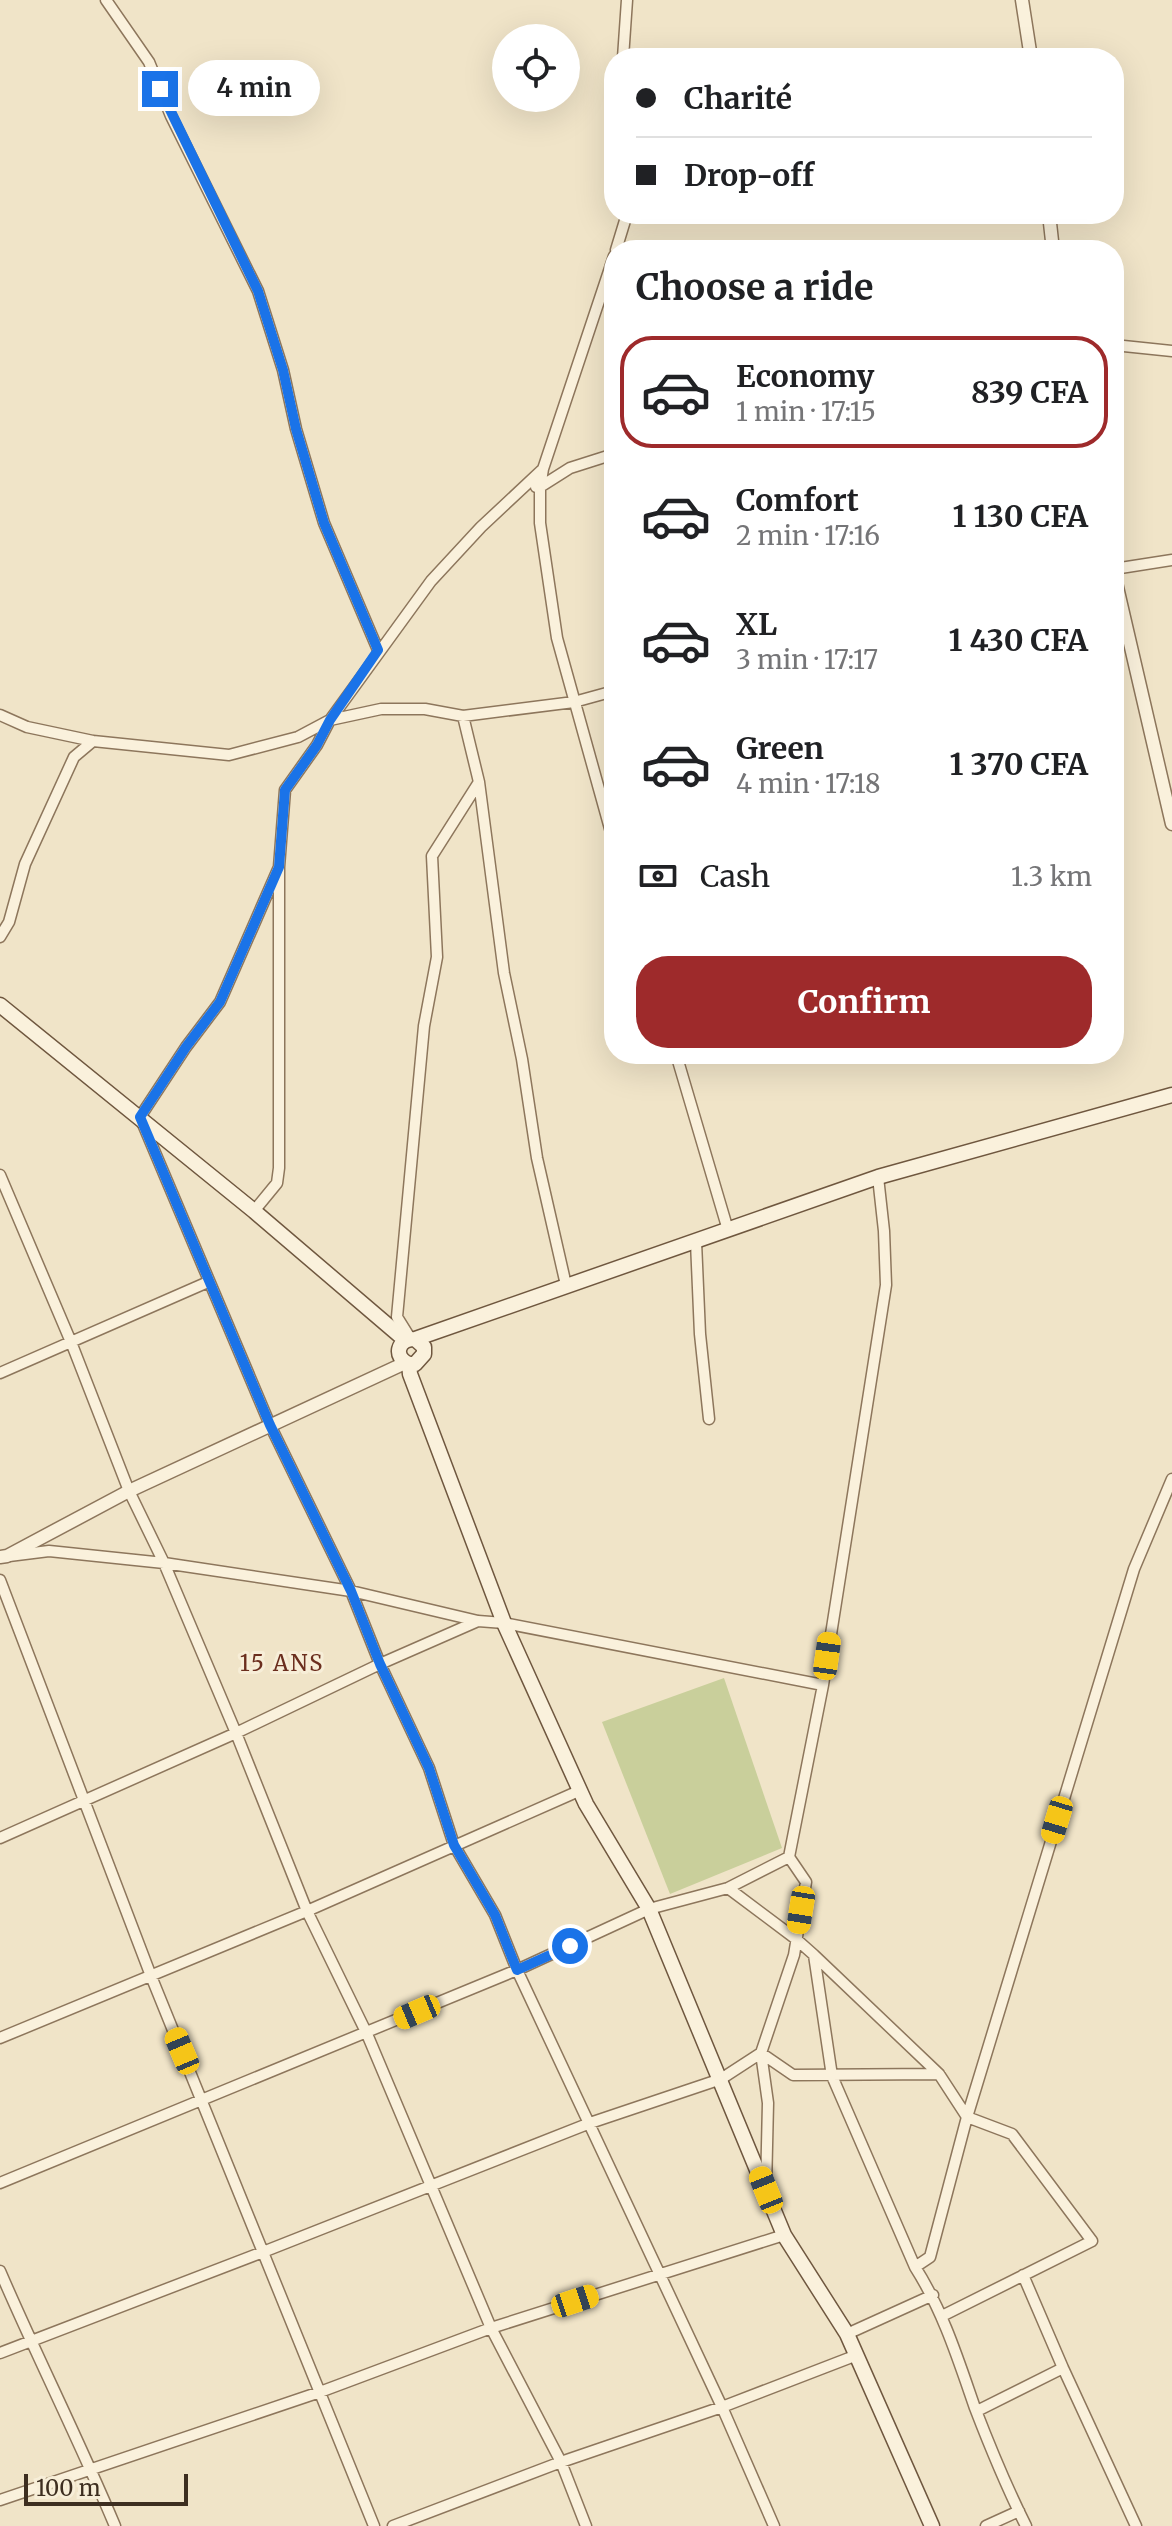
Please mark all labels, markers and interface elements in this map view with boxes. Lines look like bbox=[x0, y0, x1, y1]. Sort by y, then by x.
map controls bbox=[492, 24, 580, 112]
button: locate bbox=[492, 24, 580, 112]
callout: 4 min bbox=[188, 61, 320, 117]
route end bbox=[142, 71, 178, 107]
text: 4 min bbox=[216, 71, 292, 104]
text: Charité bbox=[684, 79, 792, 117]
text: Drop-off bbox=[684, 156, 814, 194]
text: Choose a ride bbox=[636, 265, 873, 310]
icon: car bbox=[640, 356, 712, 428]
text: Economy bbox=[736, 357, 874, 395]
text: 839 CFA bbox=[971, 373, 1088, 411]
text: 1 min · 17:15 bbox=[736, 395, 876, 428]
icon: car bbox=[640, 480, 712, 552]
text: Comfort bbox=[736, 481, 859, 519]
text: 1 130 CFA bbox=[952, 497, 1088, 535]
text: 2 min · 17:16 bbox=[736, 519, 880, 552]
icon: car bbox=[640, 604, 712, 676]
text: XL bbox=[736, 605, 777, 643]
text: 1 430 CFA bbox=[949, 621, 1088, 659]
text: 3 min · 17:17 bbox=[736, 643, 878, 676]
icon: car bbox=[640, 728, 712, 800]
text: Green bbox=[736, 729, 824, 767]
text: 1 370 CFA bbox=[950, 745, 1088, 783]
text: 4 min · 17:18 bbox=[736, 767, 881, 800]
icon: cash bbox=[636, 854, 680, 898]
text: Cash bbox=[700, 857, 770, 895]
text: 1.3 km bbox=[1011, 860, 1092, 893]
button: Confirm bbox=[636, 956, 1092, 1048]
car bbox=[812, 1631, 842, 1681]
district label: 15 ANS bbox=[240, 1649, 324, 1677]
car bbox=[1039, 1794, 1075, 1846]
car bbox=[785, 1884, 817, 1936]
route start bbox=[552, 1928, 588, 1964]
car bbox=[390, 1992, 444, 2032]
car bbox=[162, 2024, 202, 2078]
car bbox=[746, 2163, 786, 2217]
car bbox=[548, 2282, 602, 2320]
scale bar bbox=[24, 2470, 188, 2506]
text: 100 m bbox=[36, 2474, 101, 2502]

